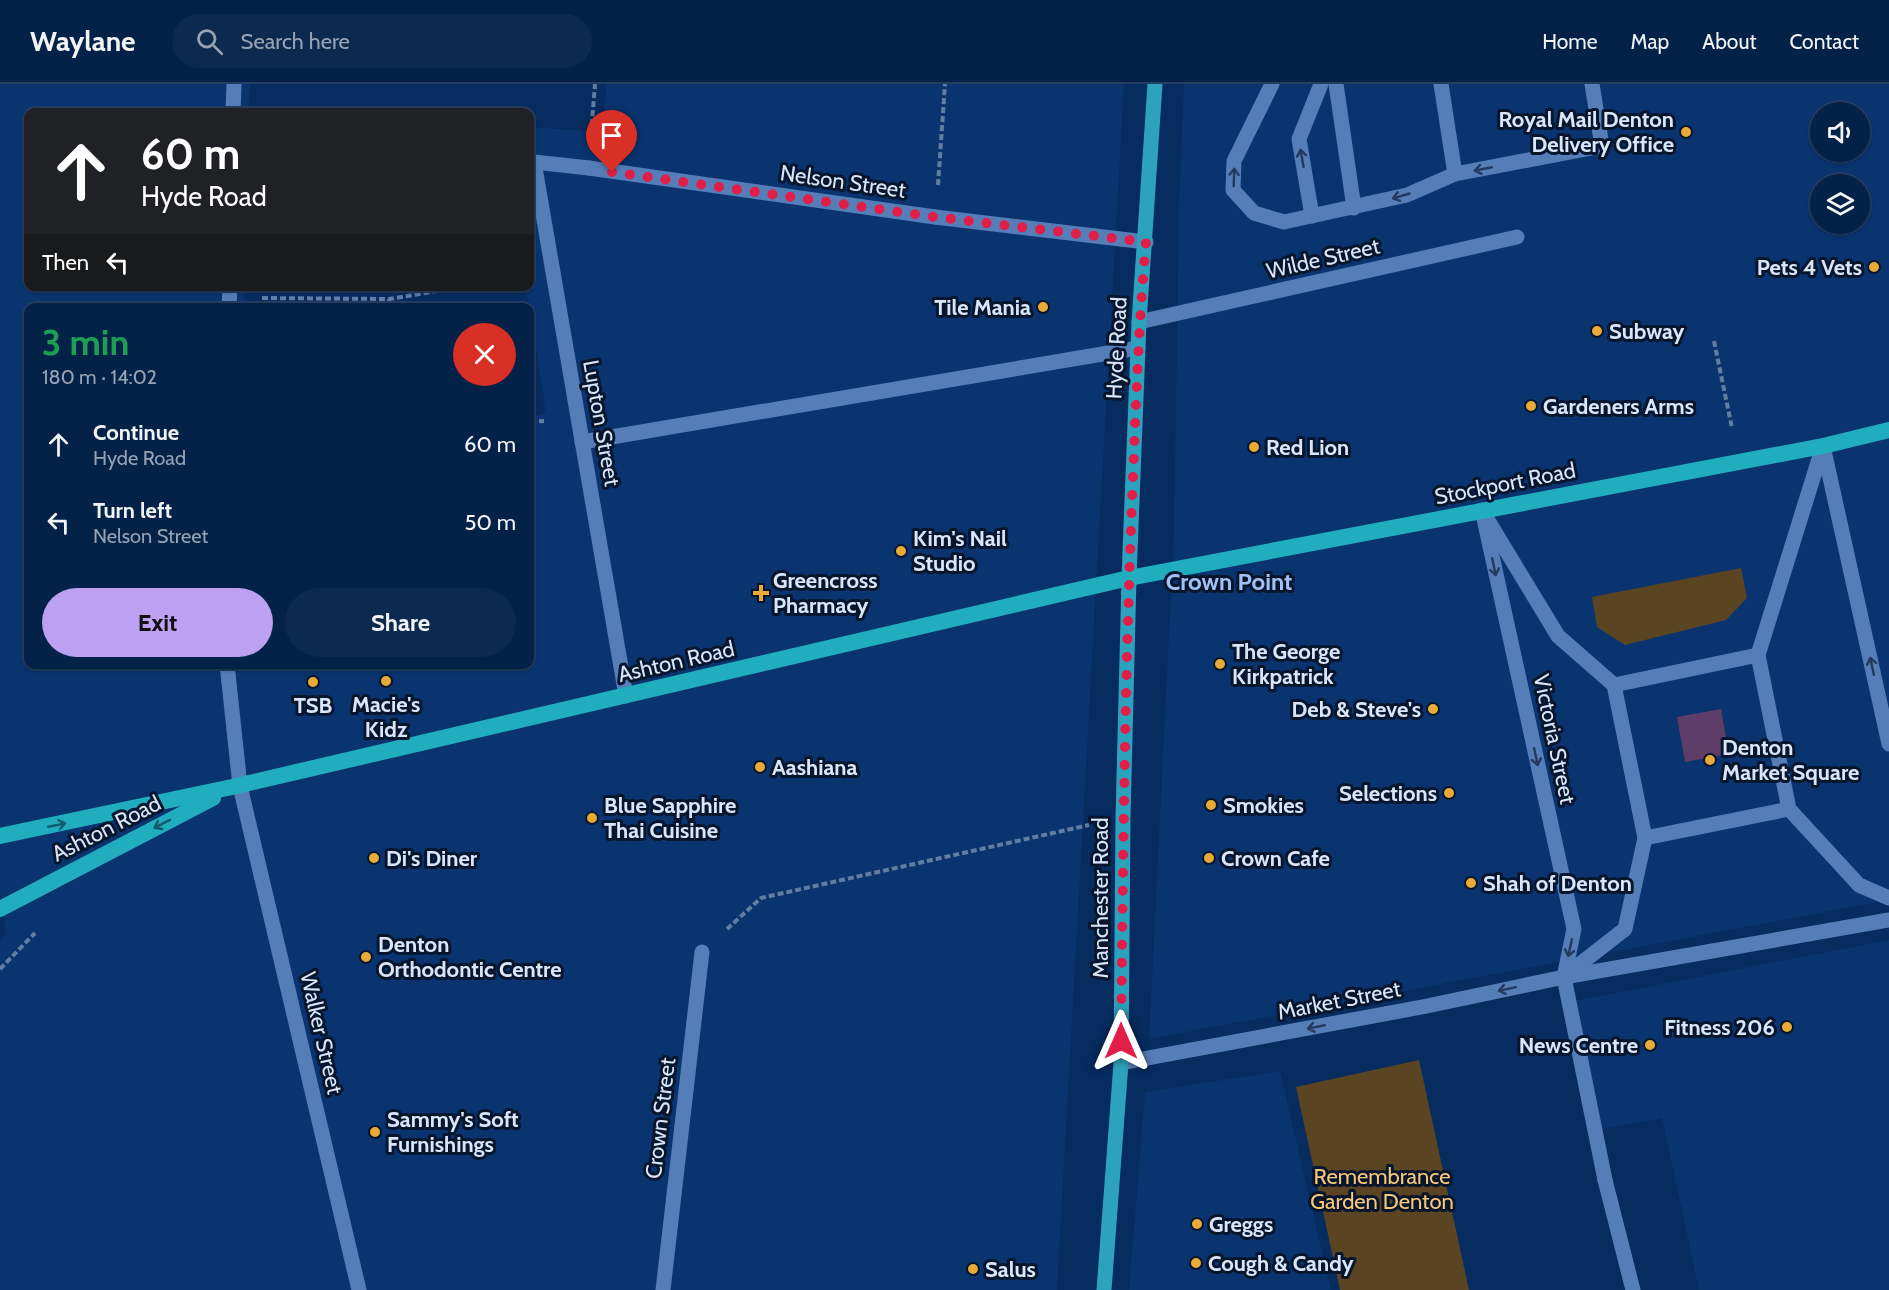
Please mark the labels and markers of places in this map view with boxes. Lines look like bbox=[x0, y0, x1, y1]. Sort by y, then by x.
place label: Royal Mail Denton Delivery Office bbox=[1499, 106, 1674, 158]
pin bbox=[586, 110, 637, 172]
marker: Royal Mail Denton Delivery Office bbox=[1679, 125, 1693, 139]
place label: Pets 4 Vets bbox=[1757, 254, 1862, 281]
marker: Pets 4 Vets bbox=[1867, 260, 1881, 274]
place label: Tile Mania bbox=[934, 294, 1031, 321]
marker: Tile Mania bbox=[1036, 300, 1050, 314]
place label: Subway bbox=[1609, 318, 1685, 345]
marker: Subway bbox=[1590, 324, 1604, 338]
place label: Gardeners Arms bbox=[1543, 393, 1694, 420]
marker: Gardeners Arms bbox=[1524, 399, 1538, 413]
place label: Red Lion bbox=[1266, 434, 1349, 461]
marker: Red Lion bbox=[1247, 440, 1261, 454]
place label: Kim's Nail Studio bbox=[913, 525, 1007, 577]
marker: Kim's Nail Studio bbox=[894, 544, 908, 558]
place label: Greencross Pharmacy bbox=[773, 567, 878, 619]
marker: Greencross Pharmacy bbox=[754, 586, 768, 600]
place label: The George Kirkpatrick bbox=[1232, 638, 1340, 690]
marker: The George Kirkpatrick bbox=[1213, 657, 1227, 671]
marker: Macie's Kidz bbox=[379, 674, 393, 688]
marker: TSB bbox=[306, 675, 320, 689]
place label: Macie's Kidz bbox=[352, 691, 420, 743]
place label: TSB bbox=[294, 692, 333, 719]
place label: Deb & Steve's bbox=[1292, 696, 1421, 723]
marker: Deb & Steve's bbox=[1426, 702, 1440, 716]
place label: Denton Market Square bbox=[1722, 734, 1859, 786]
marker: Denton Market Square bbox=[1703, 753, 1717, 767]
place label: Aashiana bbox=[772, 754, 858, 781]
marker: Aashiana bbox=[753, 760, 767, 774]
place label: Selections bbox=[1339, 780, 1437, 807]
marker: Selections bbox=[1442, 786, 1456, 800]
place label: Blue Sapphire Thai Cuisine bbox=[604, 792, 736, 844]
place label: Smokies bbox=[1223, 792, 1304, 819]
marker: Smokies bbox=[1204, 798, 1218, 812]
marker: Blue Sapphire Thai Cuisine bbox=[585, 811, 599, 825]
place label: Di's Diner bbox=[386, 845, 478, 872]
place label: Crown Cafe bbox=[1221, 845, 1330, 872]
marker: Di's Diner bbox=[367, 851, 381, 865]
marker: Crown Cafe bbox=[1202, 851, 1216, 865]
place label: Shah of Denton bbox=[1483, 870, 1632, 897]
marker: Shah of Denton bbox=[1464, 876, 1478, 890]
place label: Denton Orthodontic Centre bbox=[378, 931, 561, 983]
marker: Denton Orthodontic Centre bbox=[359, 950, 373, 964]
place label: Fitness 206 bbox=[1664, 1014, 1775, 1041]
marker: Fitness 206 bbox=[1780, 1020, 1794, 1034]
place label: News Centre bbox=[1519, 1032, 1638, 1059]
marker: News Centre bbox=[1643, 1038, 1657, 1052]
place label: Sammy's Soft Furnishings bbox=[387, 1106, 519, 1158]
marker: Sammy's Soft Furnishings bbox=[368, 1125, 382, 1139]
place label: Greggs bbox=[1209, 1211, 1273, 1238]
marker: Greggs bbox=[1190, 1217, 1204, 1231]
place label: Cough & Candy bbox=[1208, 1250, 1354, 1277]
place label: Salus bbox=[985, 1256, 1036, 1283]
marker: Cough & Candy bbox=[1189, 1256, 1203, 1270]
marker: Salus bbox=[966, 1262, 980, 1276]

